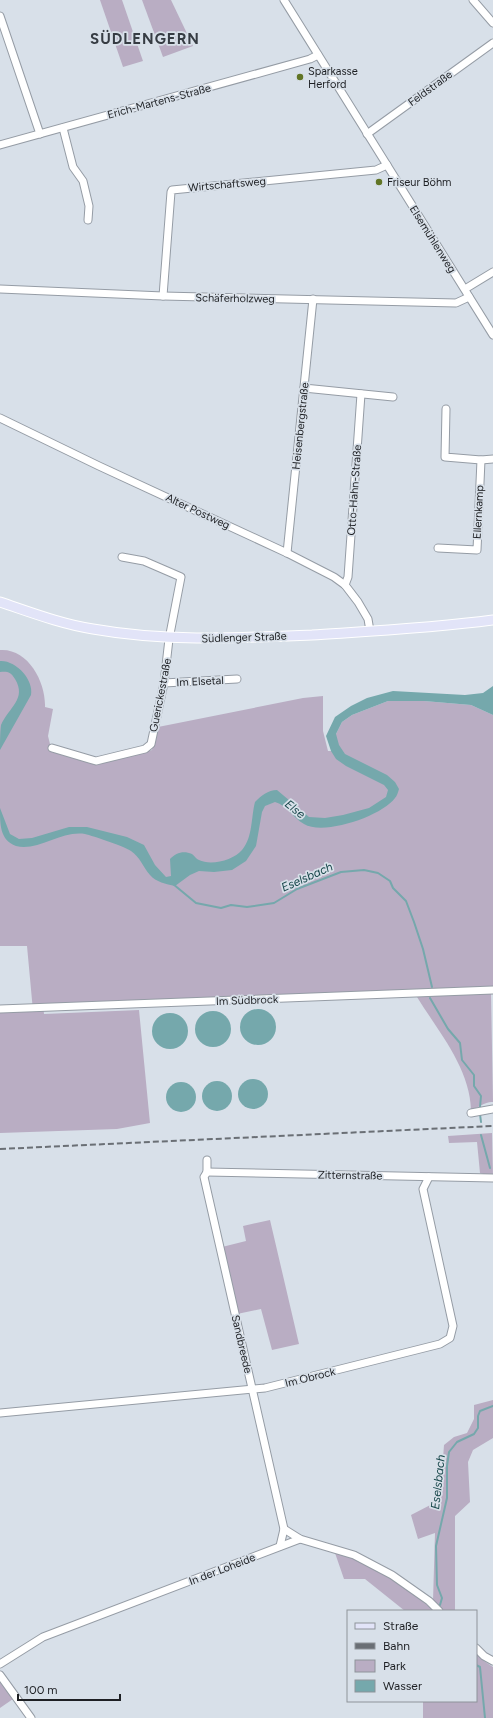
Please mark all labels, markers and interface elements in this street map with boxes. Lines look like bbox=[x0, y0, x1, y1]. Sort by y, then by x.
district label: SÜDLENGERN bbox=[90, 29, 200, 48]
place label: Sparkasse Herford bbox=[308, 65, 358, 91]
street label: Feldstraße bbox=[406, 68, 455, 109]
marker: Sparkasse Herford bbox=[295, 72, 305, 82]
street label: Erich-Martens-Straße bbox=[106, 81, 212, 122]
street label: Wirtschaftsweg bbox=[188, 175, 267, 194]
place label: Friseur Böhm bbox=[387, 176, 451, 189]
marker: Friseur Böhm bbox=[374, 177, 384, 187]
street label: Elsemühlenweg bbox=[407, 203, 459, 275]
street label: Schäferholzweg bbox=[195, 291, 275, 306]
street label: Heisenbergstraße bbox=[289, 382, 312, 470]
street label: Otto-Hahn-Straße bbox=[345, 444, 364, 536]
street label: Ellernkamp bbox=[471, 484, 486, 539]
street label: Alter Postweg bbox=[164, 491, 232, 532]
street label: Südlenger Straße bbox=[201, 630, 287, 645]
street label: Guerickestraße bbox=[147, 657, 174, 733]
street label: Im Elsetal bbox=[176, 674, 224, 689]
water label: Else bbox=[282, 797, 308, 822]
water label: Eselsbach bbox=[279, 859, 335, 895]
street label: Im Südbrock bbox=[216, 993, 279, 1008]
street label: Zitternstraße bbox=[318, 1168, 382, 1183]
street label: Sandbreede bbox=[228, 1314, 255, 1375]
street label: Im Obrock bbox=[284, 1365, 337, 1390]
water label: Eselsbach bbox=[428, 1454, 448, 1510]
street label: In der Loheide bbox=[187, 1551, 257, 1588]
legend bbox=[347, 1610, 477, 1702]
text: Straße bbox=[383, 1619, 419, 1633]
text: Bahn bbox=[383, 1639, 410, 1653]
text: Park bbox=[383, 1659, 406, 1673]
scale bar bbox=[18, 1676, 120, 1702]
text: Wasser bbox=[383, 1679, 422, 1693]
text: 100 m bbox=[24, 1683, 58, 1697]

